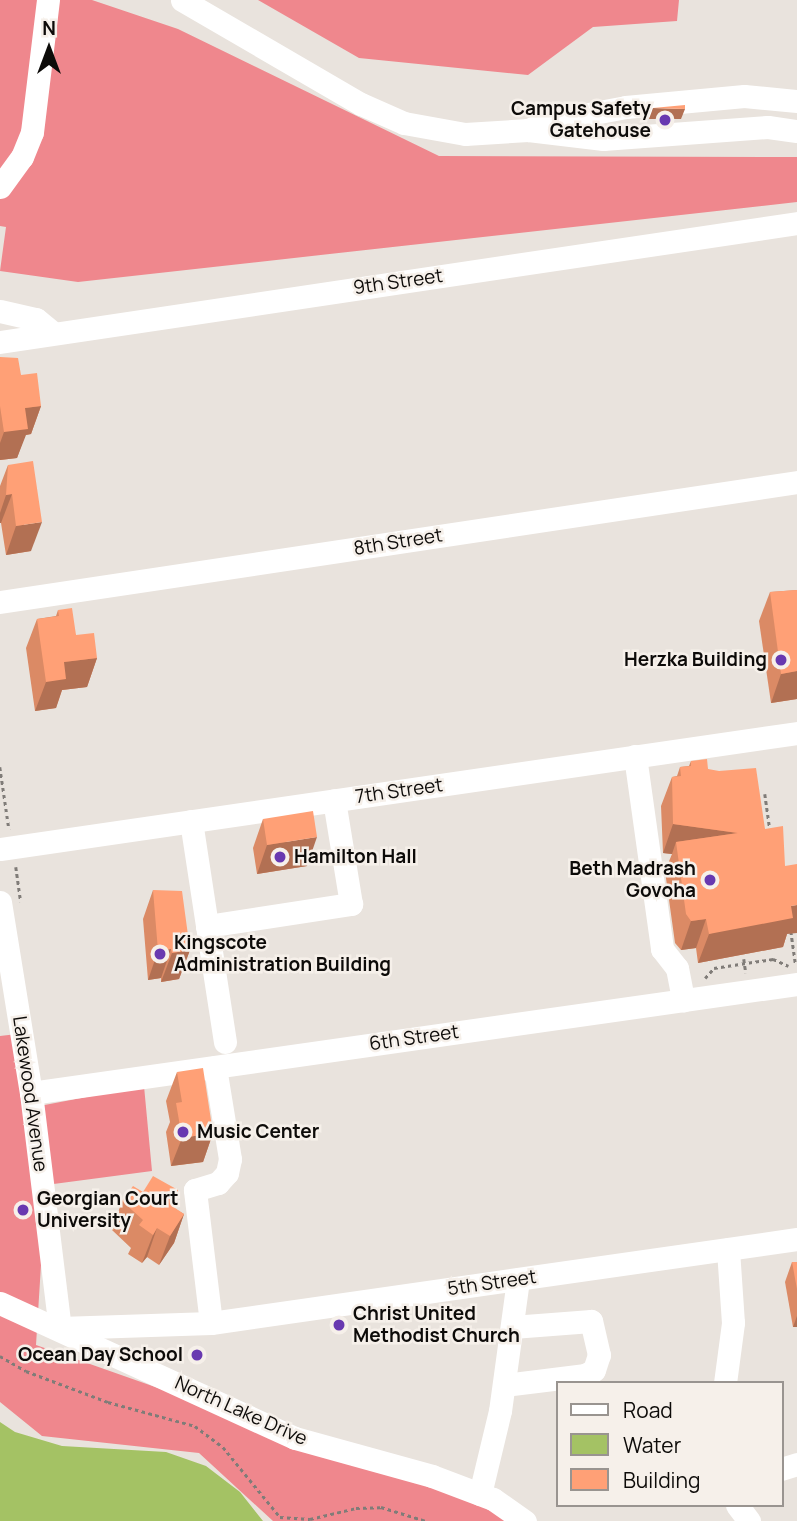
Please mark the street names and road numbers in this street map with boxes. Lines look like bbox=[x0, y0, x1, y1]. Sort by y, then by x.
street label: 9th Street bbox=[352, 264, 444, 300]
street label: 8th Street bbox=[352, 524, 444, 560]
street label: 7th Street bbox=[354, 774, 444, 808]
street label: Lakewood Avenue bbox=[8, 1015, 52, 1173]
street label: 6th Street bbox=[368, 1020, 460, 1056]
street label: 5th Street bbox=[446, 1265, 538, 1301]
street label: North Lake Drive bbox=[171, 1372, 311, 1450]

